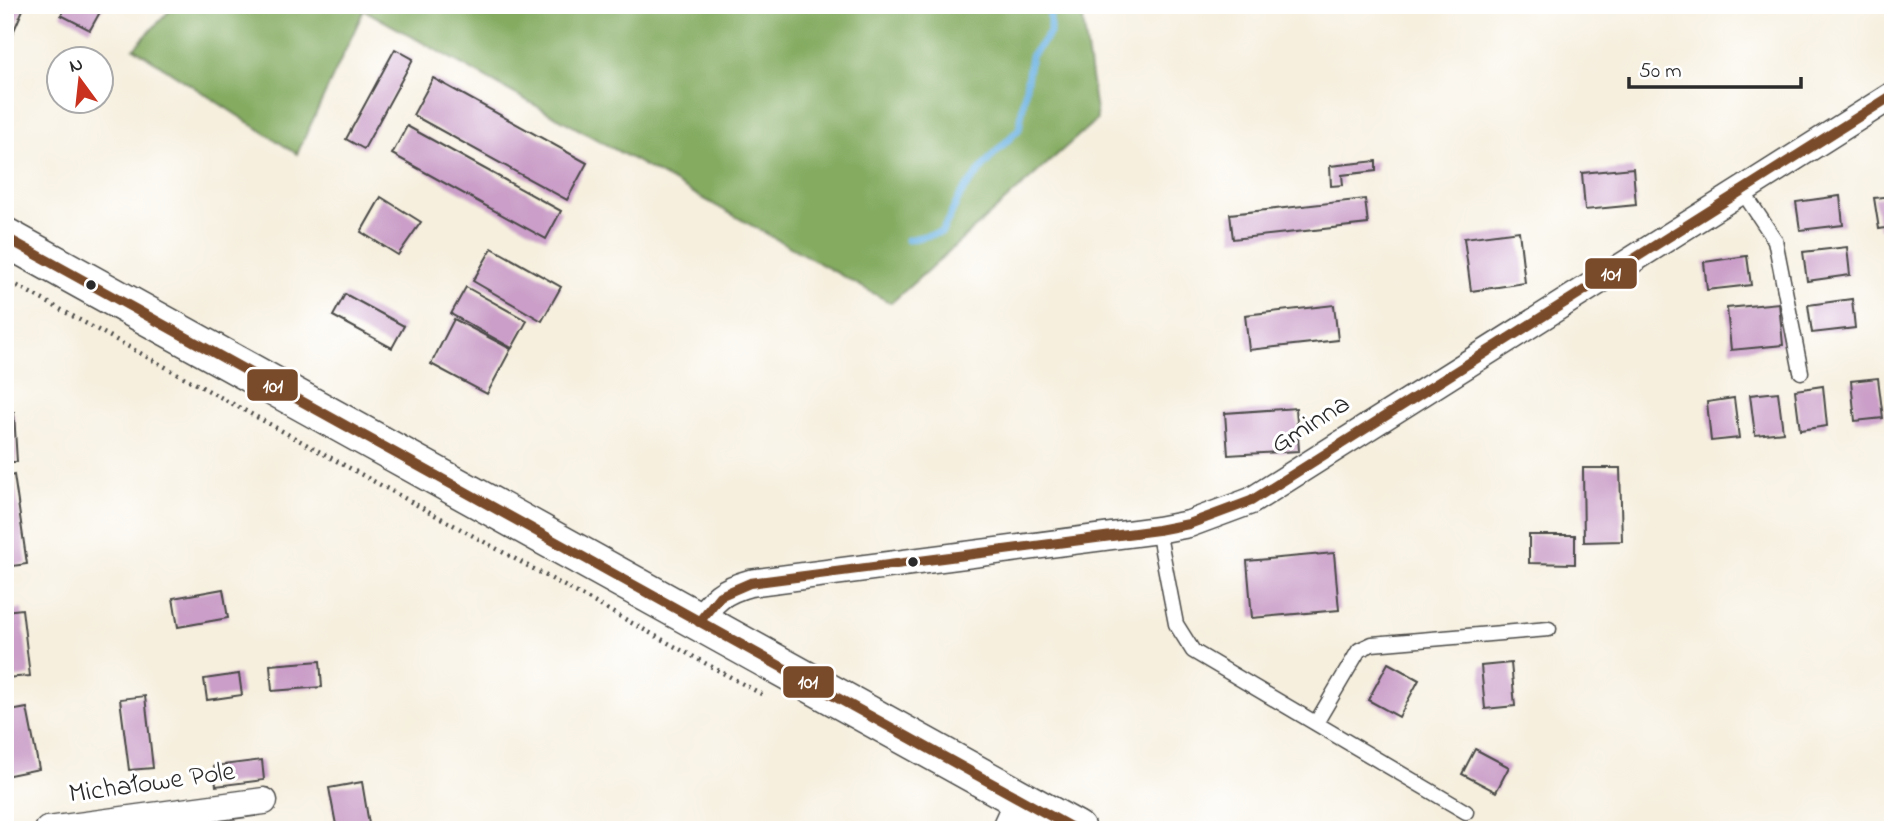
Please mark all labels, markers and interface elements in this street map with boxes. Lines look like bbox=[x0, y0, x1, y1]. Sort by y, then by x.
north arrow bbox=[46, 46, 116, 116]
scale bar bbox=[1629, 46, 1800, 90]
text: N bbox=[67, 51, 86, 81]
text: 50 m bbox=[1639, 57, 1682, 87]
line badge: 101 bbox=[1584, 257, 1638, 290]
text: 101 bbox=[1601, 262, 1621, 289]
unlabelled marker bbox=[84, 278, 98, 292]
line badge: 101 bbox=[246, 368, 299, 402]
text: 101 bbox=[263, 374, 283, 401]
street label: Gminna bbox=[1263, 385, 1359, 465]
unlabelled marker bbox=[906, 555, 920, 569]
line badge: 101 bbox=[782, 665, 835, 699]
text: 101 bbox=[798, 670, 818, 697]
street label: Michałowe Pole bbox=[66, 752, 238, 816]

